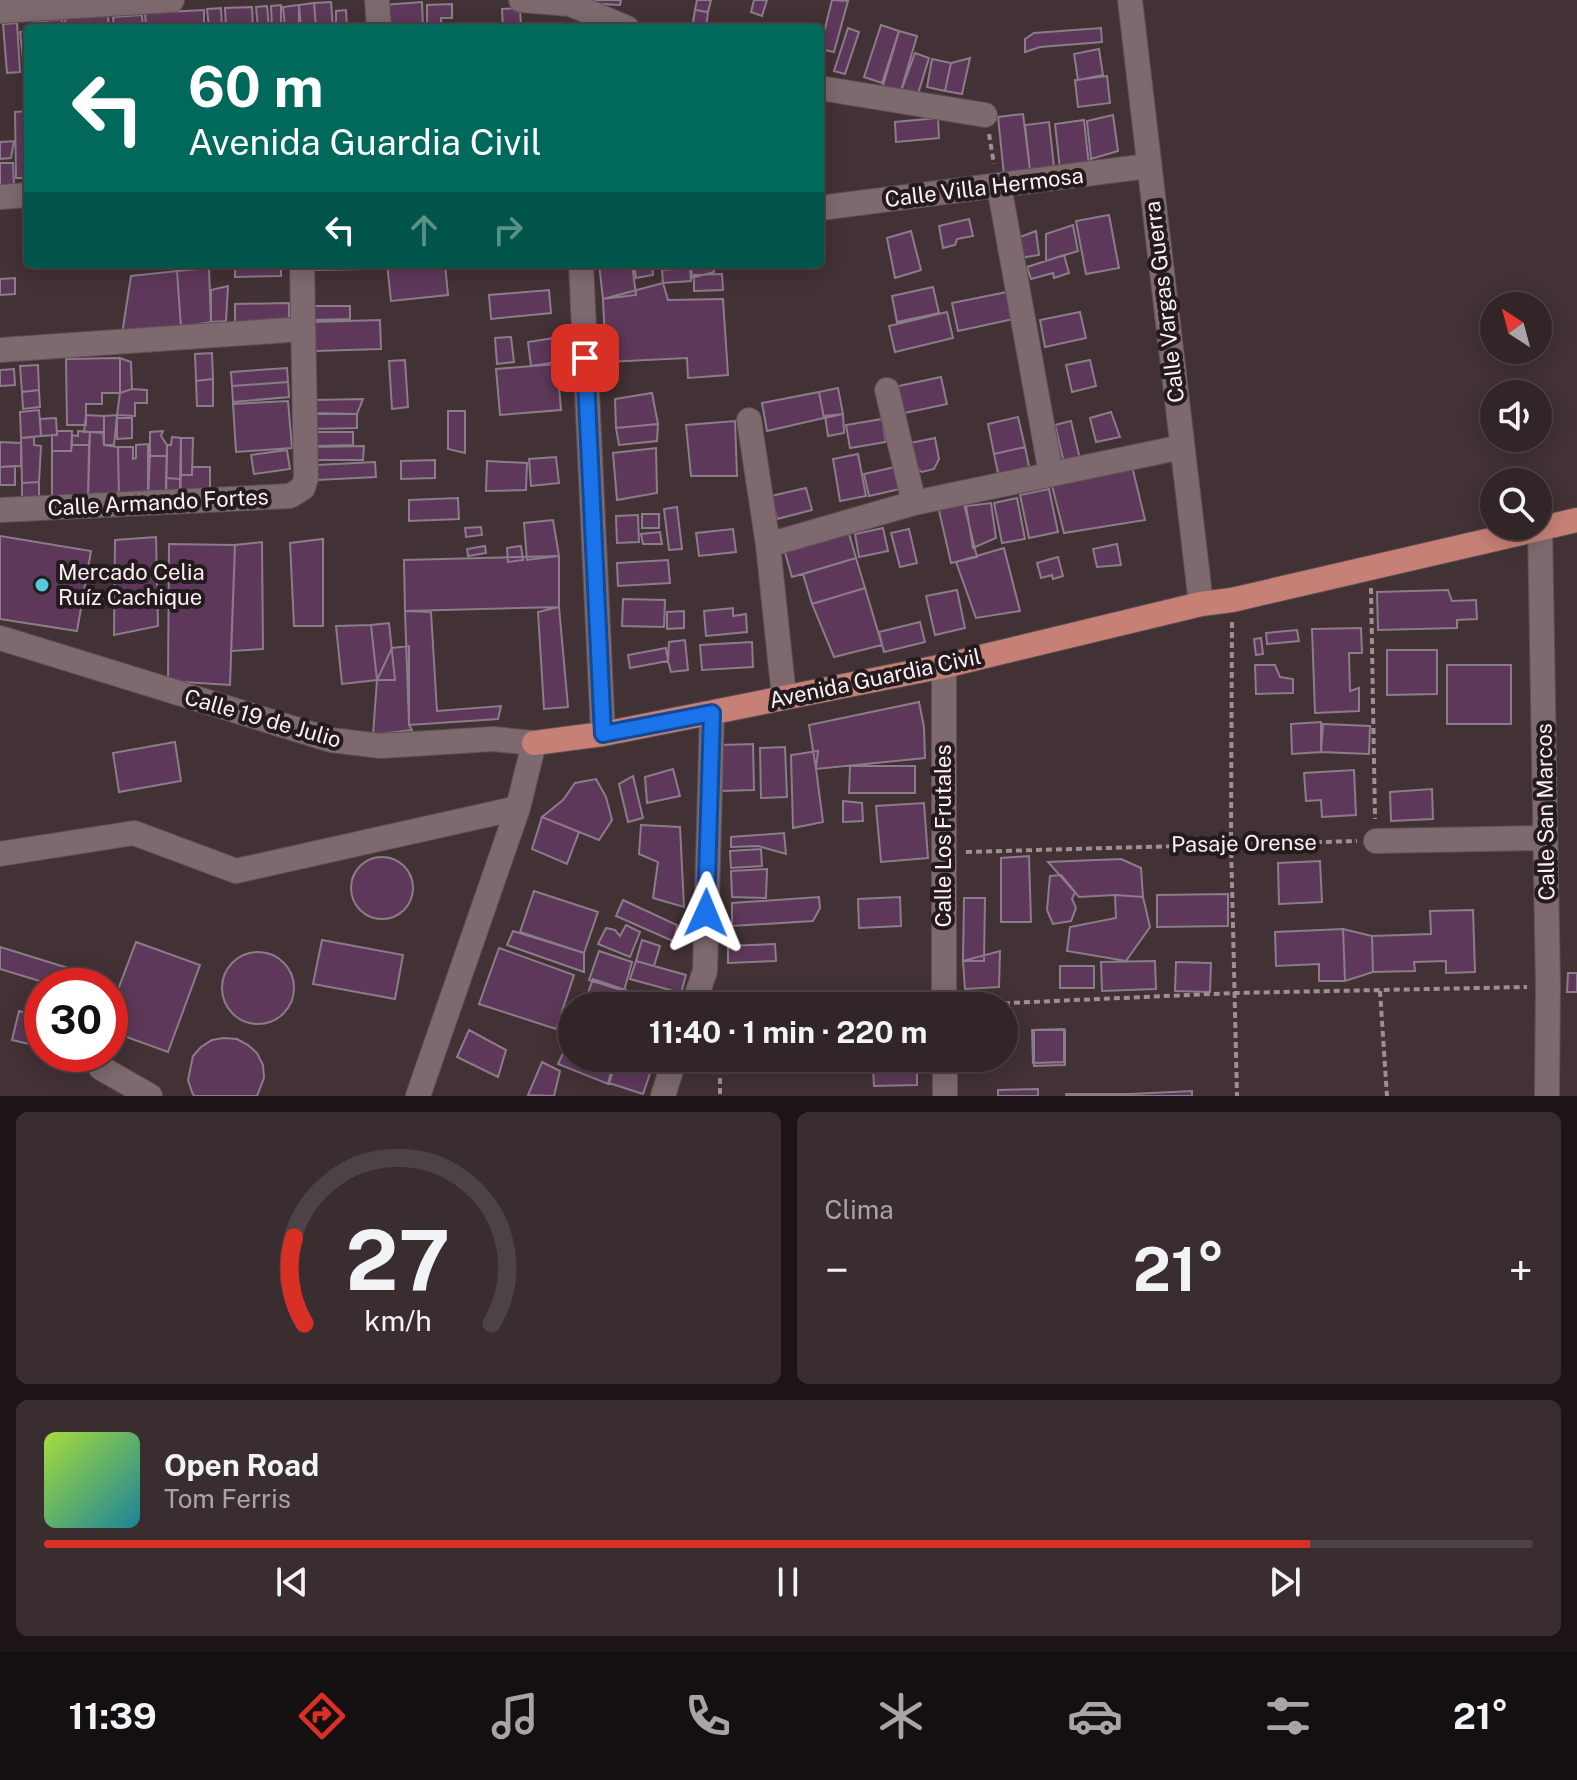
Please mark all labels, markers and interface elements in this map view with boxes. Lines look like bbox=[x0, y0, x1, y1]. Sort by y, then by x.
text: 60 m bbox=[188, 54, 324, 120]
icon: left bbox=[56, 56, 160, 160]
text: Avenida Guardia Civil bbox=[188, 121, 542, 163]
street label: Calle Villa Hermosa bbox=[883, 162, 1085, 212]
street label: Calle Vargas Guerra bbox=[1139, 200, 1189, 404]
icon: left bbox=[318, 208, 362, 252]
icon: ahead bbox=[402, 208, 446, 252]
icon: right bbox=[486, 208, 530, 252]
north arrow bbox=[1480, 292, 1552, 364]
map controls bbox=[1480, 292, 1552, 540]
pin bbox=[551, 324, 619, 392]
icon: arrive bbox=[563, 336, 607, 380]
button: sound bbox=[1480, 380, 1552, 452]
button: search bbox=[1480, 468, 1552, 540]
street label: Calle Armando Fortes bbox=[47, 483, 269, 521]
place label: Mercado Celia Ruíz Cachique bbox=[58, 559, 205, 610]
marker: Mercado Celia Ruíz Cachique bbox=[33, 576, 51, 594]
street label: Avenida Guardia Civil bbox=[767, 643, 983, 713]
street label: Calle 19 de Julio bbox=[182, 683, 344, 753]
street label: Calle San Marcos bbox=[1530, 723, 1560, 901]
street label: Calle Los Frutales bbox=[930, 744, 956, 928]
street label: Pasaje Orense bbox=[1171, 829, 1317, 857]
position arrow bbox=[664, 871, 748, 955]
speed limit sign: 30 bbox=[24, 968, 128, 1072]
text: 11:40 · 1 min · 220 m bbox=[649, 1014, 927, 1050]
text: Clima bbox=[825, 1194, 894, 1225]
text: 27 bbox=[346, 1211, 451, 1309]
text: 21° bbox=[1133, 1234, 1225, 1305]
text: − bbox=[825, 1244, 849, 1296]
text: + bbox=[1509, 1244, 1533, 1296]
text: km/h bbox=[365, 1304, 432, 1337]
text: Open Road bbox=[164, 1447, 319, 1483]
text: Tom Ferris bbox=[164, 1483, 291, 1514]
icon: previous bbox=[270, 1560, 314, 1604]
icon: pause bbox=[766, 1560, 810, 1604]
icon: next bbox=[1263, 1560, 1307, 1604]
icon: directions bbox=[294, 1688, 350, 1744]
icon: music bbox=[487, 1688, 543, 1744]
icon: phone bbox=[680, 1688, 736, 1744]
icon: climate bbox=[873, 1688, 929, 1744]
icon: car bbox=[1067, 1688, 1123, 1744]
icon: filters bbox=[1260, 1688, 1316, 1744]
text: 11:39 bbox=[69, 1695, 157, 1737]
text: 21° bbox=[1453, 1695, 1508, 1737]

